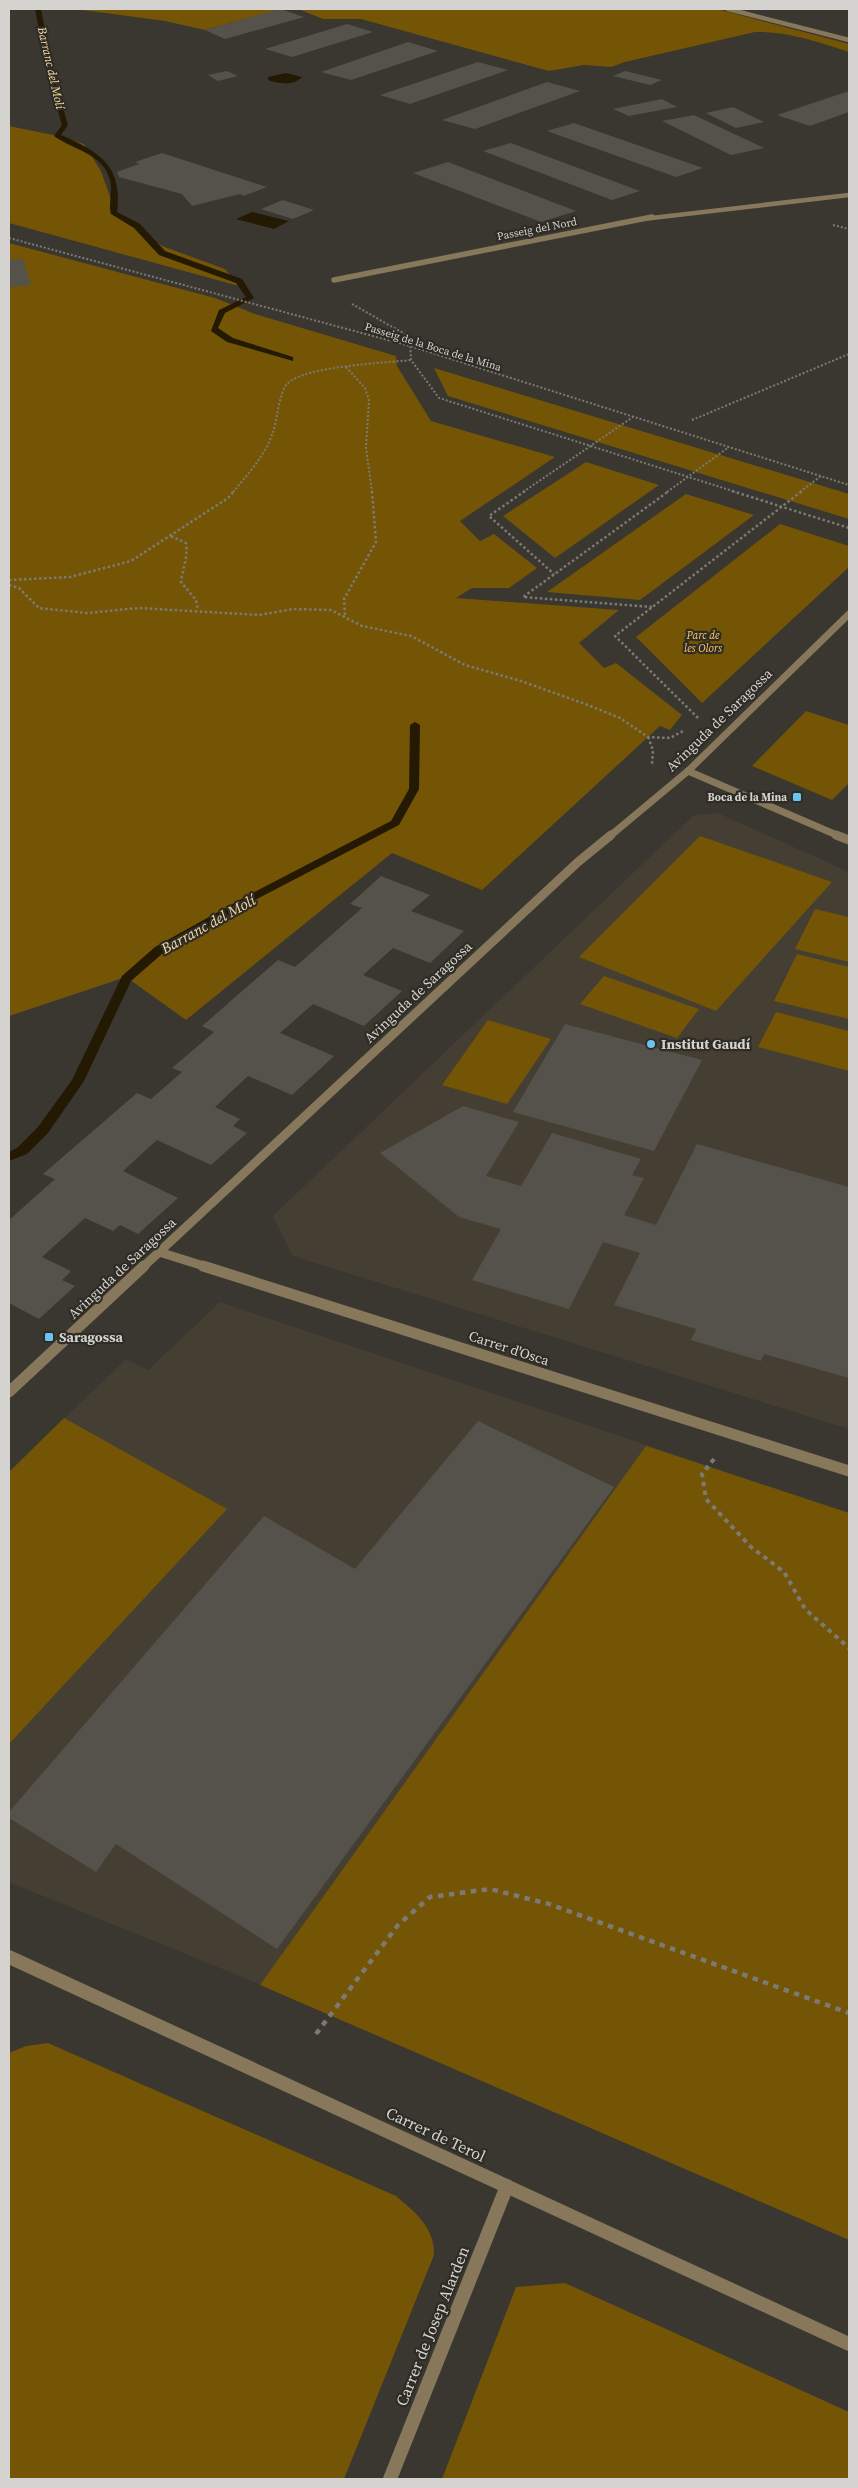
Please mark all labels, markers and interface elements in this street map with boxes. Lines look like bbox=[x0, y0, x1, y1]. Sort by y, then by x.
water label: Barranc del Molí bbox=[34, 24, 69, 112]
street label: Passeig del Nord bbox=[496, 214, 579, 244]
street label: Passeig de la Boca de la Mina bbox=[363, 319, 504, 375]
park label: Parc de les Olors bbox=[684, 628, 722, 656]
street label: Avinguda de Saragossa bbox=[661, 663, 777, 776]
place label: Boca de la Mina bbox=[708, 790, 787, 805]
marker: Boca de la Mina bbox=[791, 791, 803, 803]
water label: Barranc del Molí bbox=[156, 889, 260, 959]
street label: Avinguda de Saragossa bbox=[360, 936, 477, 1047]
place label: Institut Gaudí bbox=[661, 1034, 751, 1054]
marker: Institut Gaudí bbox=[645, 1038, 657, 1050]
street label: Avinguda de Saragossa bbox=[64, 1212, 181, 1323]
street label: Carrer d'Osca bbox=[466, 1326, 553, 1371]
place label: Saragossa bbox=[59, 1327, 123, 1347]
marker: Saragossa bbox=[43, 1331, 55, 1343]
street label: Carrer de Terol bbox=[383, 2101, 490, 2167]
street label: Carrer de Josep Alarden bbox=[390, 2243, 474, 2409]

